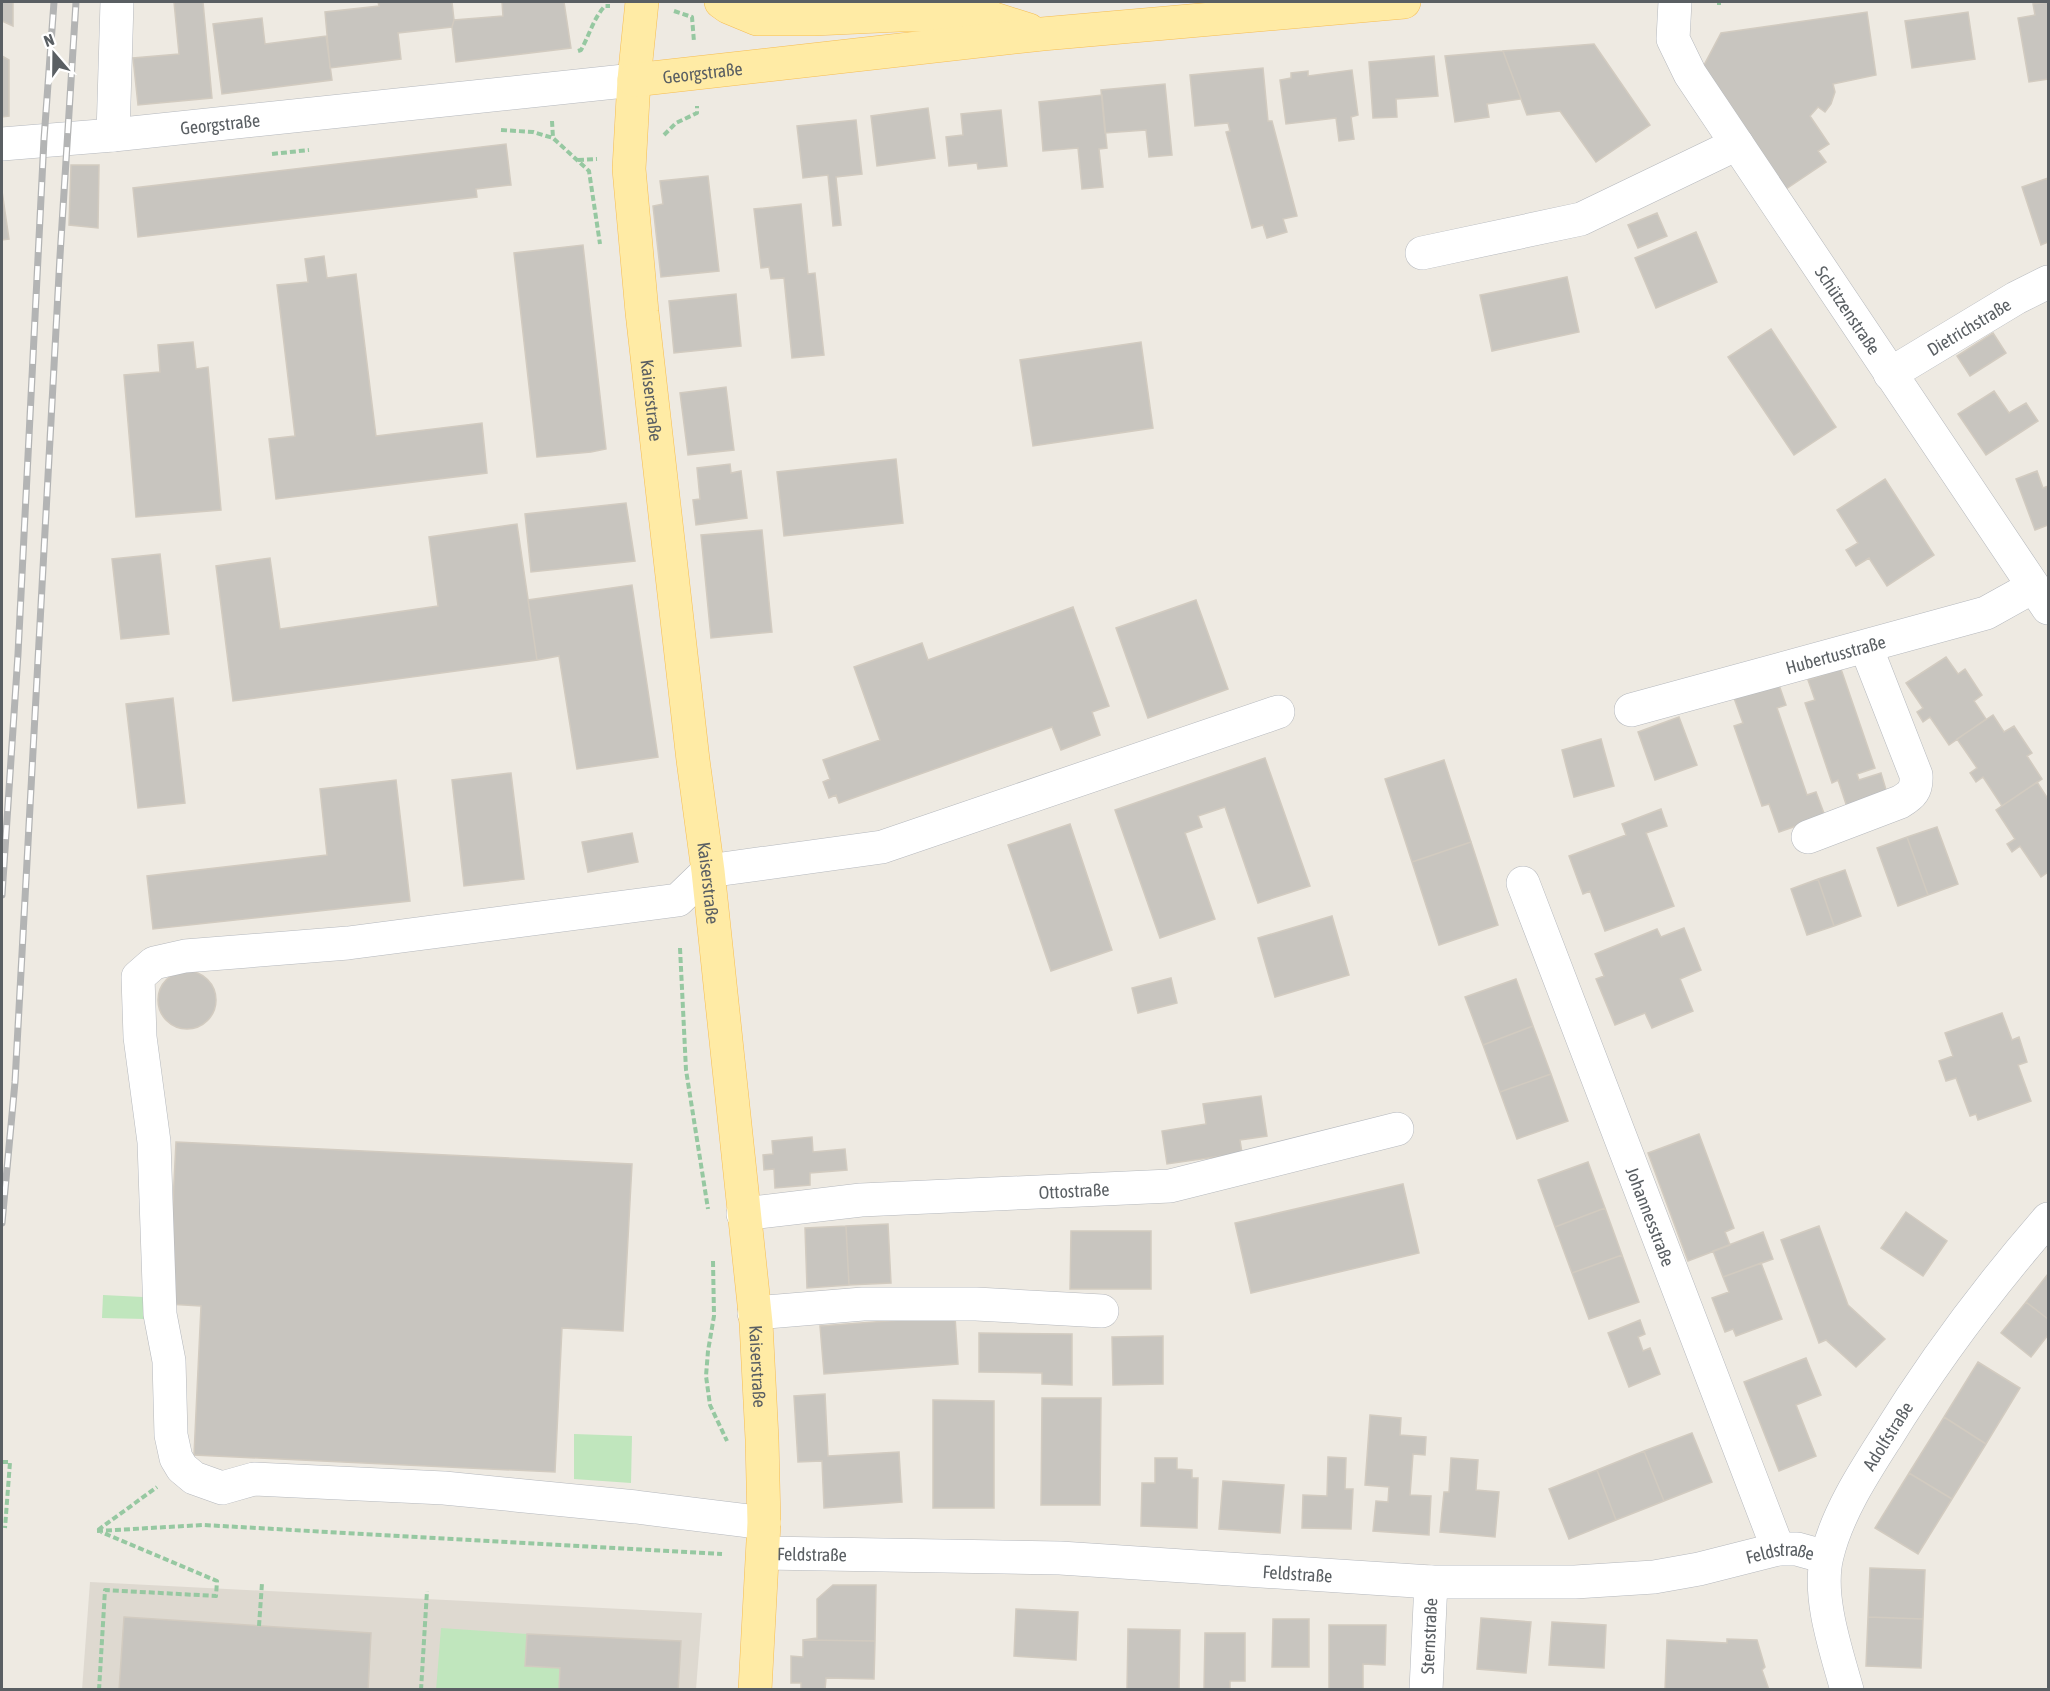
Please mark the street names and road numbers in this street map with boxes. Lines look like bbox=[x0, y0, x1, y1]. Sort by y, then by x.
street label: Georgstraße bbox=[662, 57, 744, 87]
street label: Georgstraße bbox=[179, 109, 261, 138]
street label: Schützenstraße bbox=[1811, 262, 1885, 358]
street label: Dietrichstraße bbox=[1923, 293, 2014, 360]
street label: Kaiserstraße bbox=[637, 358, 667, 442]
street label: Hubertusstraße bbox=[1783, 630, 1888, 678]
street label: Kaiserstraße bbox=[694, 841, 724, 925]
street label: Johannesstraße bbox=[1622, 1164, 1679, 1269]
street label: Ottostraße bbox=[1038, 1178, 1110, 1202]
street label: Kaiserstraße bbox=[746, 1325, 771, 1408]
street label: Adolfstraße bbox=[1858, 1397, 1917, 1474]
street label: Feldstraße bbox=[1743, 1538, 1817, 1567]
street label: Feldstraße bbox=[777, 1543, 847, 1565]
street label: Feldstraße bbox=[1262, 1561, 1333, 1586]
street label: Sternstraße bbox=[1416, 1597, 1441, 1675]

